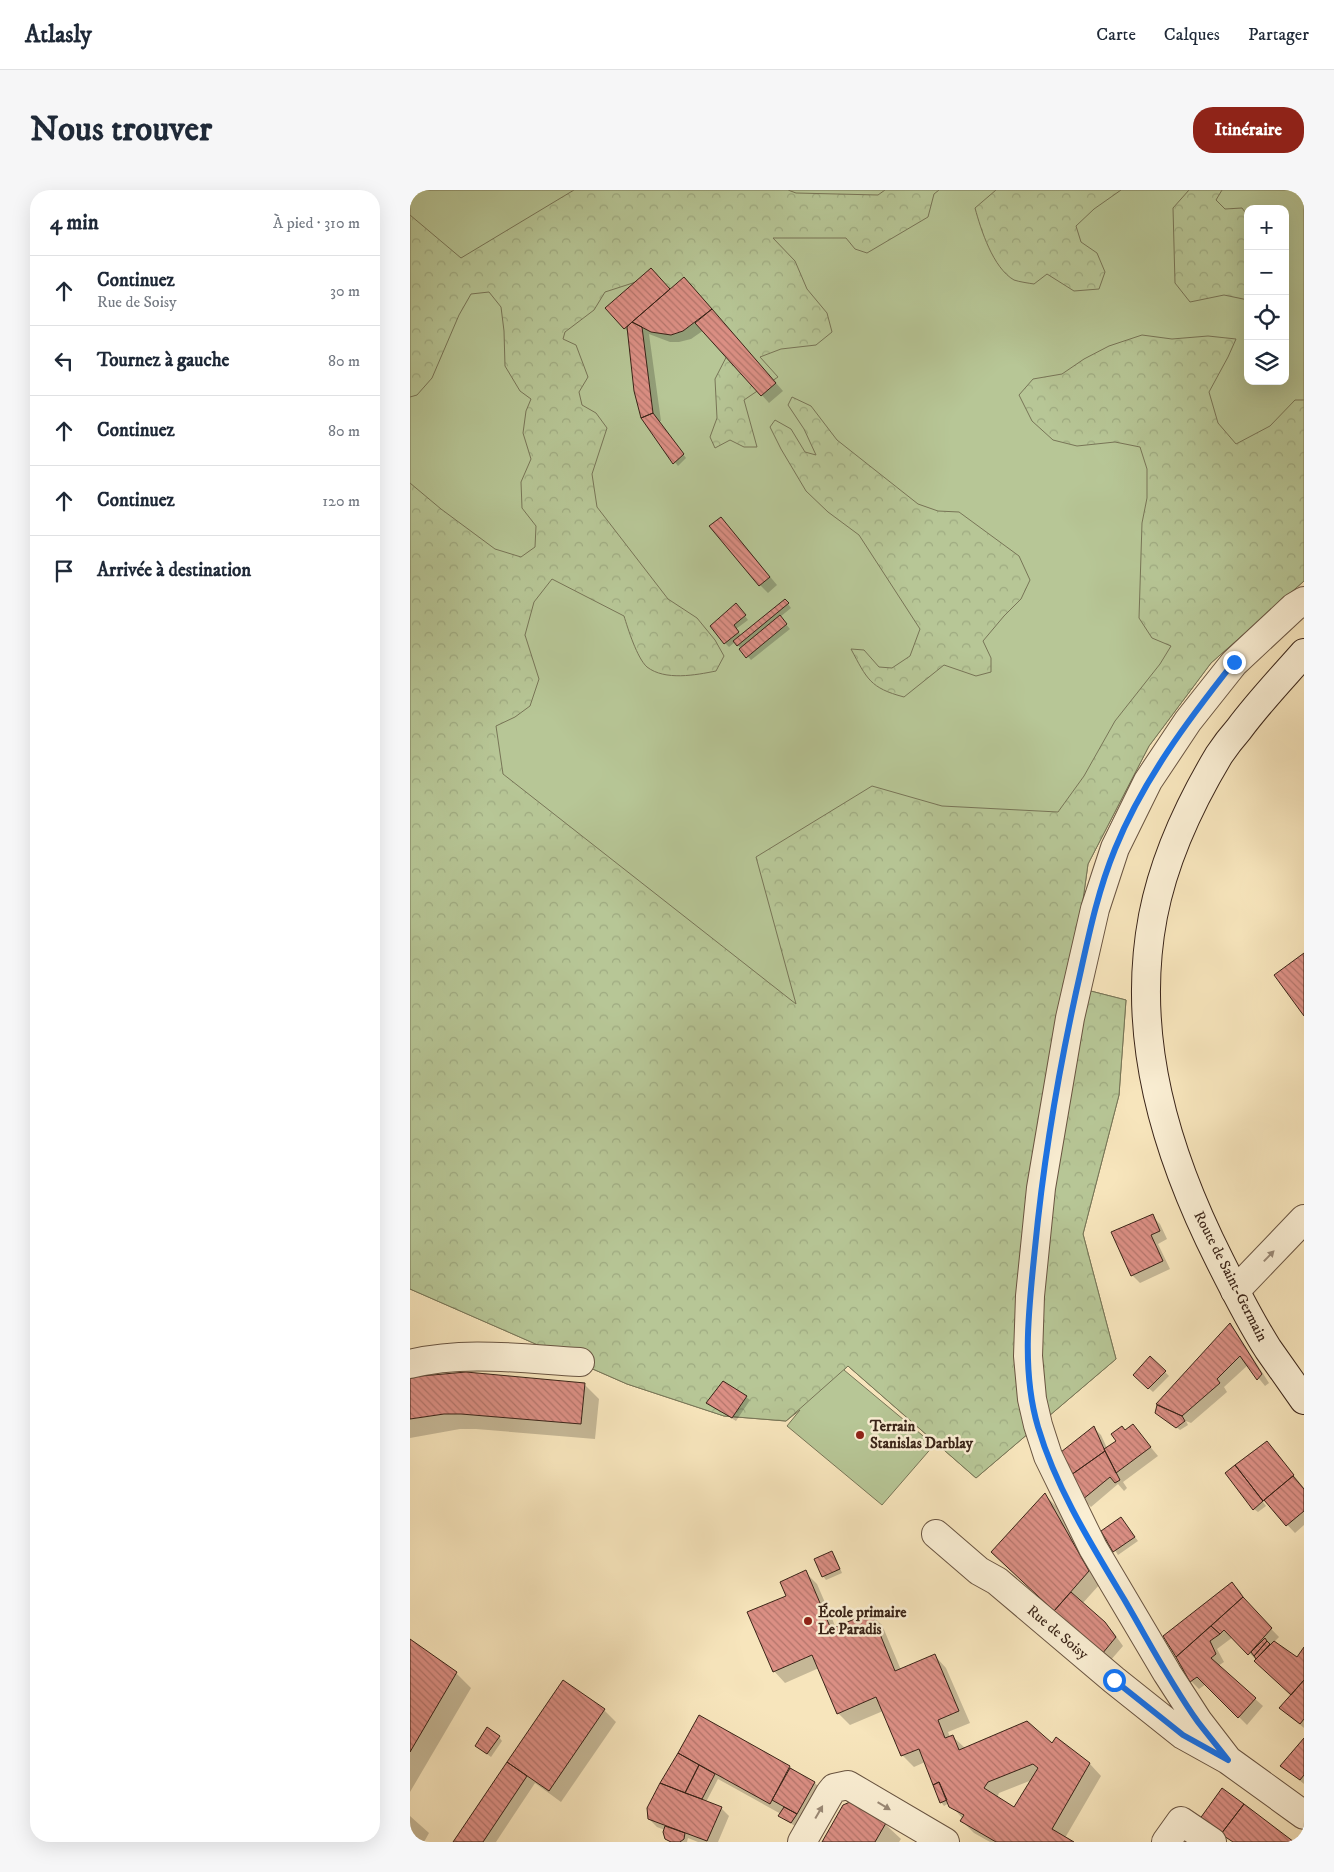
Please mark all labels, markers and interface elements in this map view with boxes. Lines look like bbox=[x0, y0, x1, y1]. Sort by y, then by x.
text: Atlasly bbox=[25, 20, 92, 50]
text: Carte bbox=[1096, 24, 1136, 46]
text: Calques bbox=[1164, 24, 1220, 46]
text: Partager bbox=[1248, 24, 1309, 46]
button: Itinéraire bbox=[1193, 107, 1304, 153]
text: Nous trouver bbox=[30, 108, 212, 152]
map controls bbox=[1244, 205, 1289, 385]
button: + bbox=[1244, 205, 1289, 250]
text: 4 min bbox=[50, 210, 99, 236]
text: À pied · 310 m bbox=[273, 213, 360, 233]
button: − bbox=[1244, 250, 1289, 295]
text: Continuez bbox=[97, 269, 175, 292]
icon: ahead bbox=[50, 277, 78, 305]
text: 30 m bbox=[330, 281, 360, 301]
text: Rue de Soisy bbox=[97, 292, 177, 312]
button: locate bbox=[1244, 295, 1289, 340]
button: layers bbox=[1244, 340, 1289, 385]
icon: left bbox=[50, 347, 78, 375]
text: Tournez à gauche bbox=[97, 349, 229, 372]
text: 80 m bbox=[328, 351, 360, 371]
icon: ahead bbox=[50, 417, 78, 445]
text: Continuez bbox=[97, 419, 175, 442]
text: 80 m bbox=[328, 421, 360, 441]
icon: ahead bbox=[50, 487, 78, 515]
text: Continuez bbox=[97, 489, 175, 512]
text: 120 m bbox=[322, 491, 360, 511]
icon: arrive bbox=[50, 557, 78, 585]
text: Arrivée à destination bbox=[97, 559, 251, 582]
route end bbox=[1223, 651, 1246, 674]
street label: Route de Saint-Germain bbox=[1189, 1208, 1272, 1345]
one-way arrow bbox=[1263, 1250, 1275, 1262]
place label: Terrain Stanislas Darblay bbox=[869, 1417, 974, 1453]
marker: Terrain Stanislas Darblay bbox=[854, 1429, 866, 1441]
street label: Rue de Soisy bbox=[1023, 1601, 1093, 1664]
place label: École primaire Le Paradis bbox=[818, 1602, 907, 1639]
marker: École primaire Le Paradis bbox=[802, 1615, 814, 1627]
route start bbox=[1103, 1669, 1126, 1692]
one-way arrow bbox=[877, 1801, 890, 1810]
one-way arrow bbox=[815, 1805, 824, 1818]

